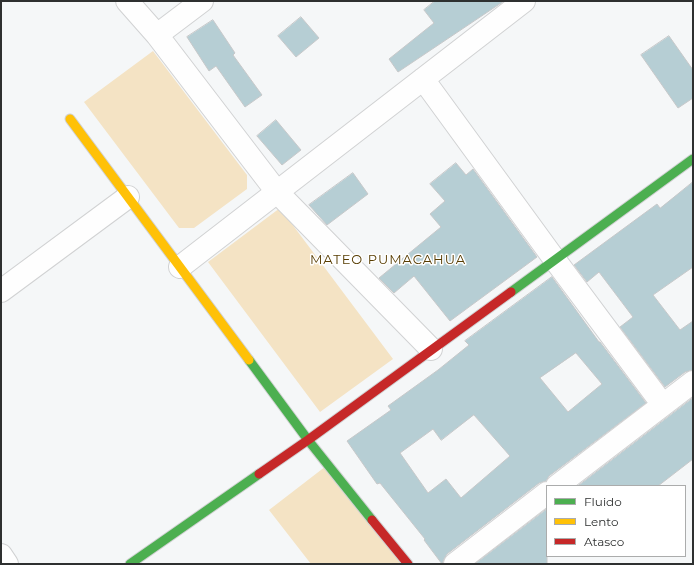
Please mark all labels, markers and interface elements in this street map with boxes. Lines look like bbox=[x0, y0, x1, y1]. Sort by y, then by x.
district label: MATEO PUMACAHUA bbox=[310, 252, 466, 268]
legend bbox=[546, 485, 686, 557]
text: Fluido bbox=[584, 494, 622, 509]
text: Lento bbox=[584, 514, 619, 529]
text: Atasco bbox=[584, 534, 624, 549]

